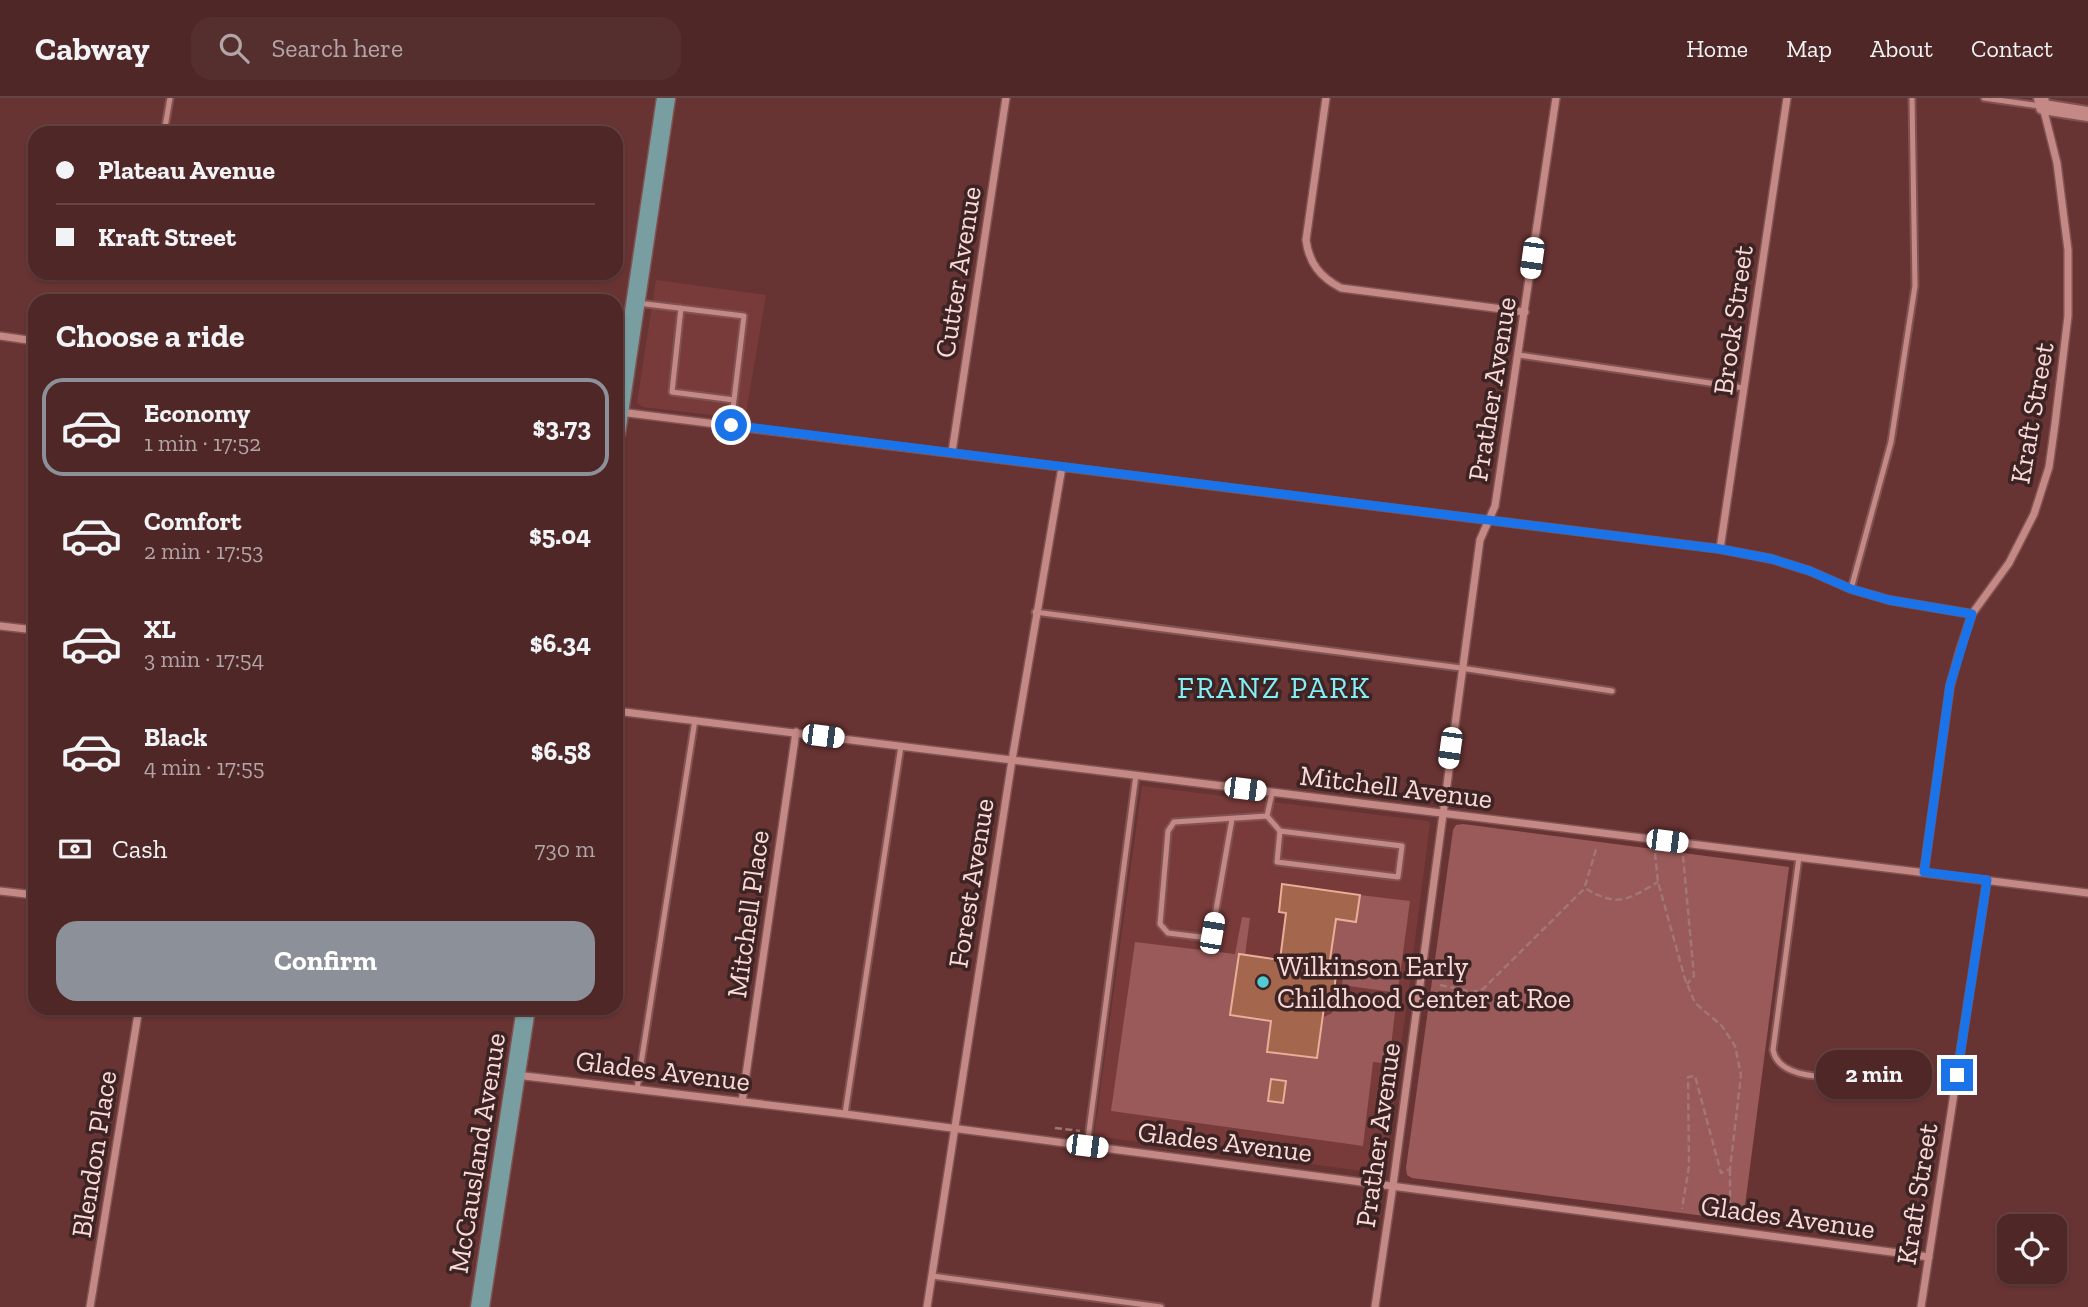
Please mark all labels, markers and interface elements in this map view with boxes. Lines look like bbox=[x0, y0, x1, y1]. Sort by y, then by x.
search box bbox=[191, 17, 681, 80]
text: Cabway bbox=[35, 29, 149, 68]
icon: search bbox=[215, 29, 253, 67]
text: Search here bbox=[271, 32, 403, 64]
text: Home bbox=[1686, 34, 1748, 63]
text: Map bbox=[1786, 34, 1832, 63]
text: About bbox=[1870, 34, 1933, 63]
text: Contact bbox=[1971, 34, 2053, 63]
text: Plateau Avenue bbox=[98, 154, 275, 186]
street label: Cutter Avenue bbox=[928, 184, 988, 360]
text: Kraft Street bbox=[98, 221, 236, 253]
car bbox=[1519, 236, 1546, 280]
street label: Brock Street bbox=[1706, 242, 1760, 397]
street label: Prather Avenue bbox=[1461, 295, 1523, 483]
text: Choose a ride bbox=[56, 317, 244, 355]
street label: Kraft Street bbox=[2003, 339, 2061, 486]
icon: car bbox=[60, 396, 123, 459]
text: Economy bbox=[144, 397, 250, 429]
route start bbox=[715, 409, 747, 441]
text: $3.73 bbox=[532, 411, 591, 443]
text: 1 min · 17:52 bbox=[144, 429, 261, 457]
icon: car bbox=[60, 504, 123, 567]
text: Comfort bbox=[144, 505, 241, 537]
text: $5.04 bbox=[529, 519, 591, 551]
text: 2 min · 17:53 bbox=[144, 537, 264, 565]
icon: car bbox=[60, 612, 123, 675]
text: XL bbox=[144, 613, 176, 645]
text: $6.34 bbox=[530, 627, 591, 659]
text: 3 min · 17:54 bbox=[144, 645, 264, 673]
district label: FRANZ PARK bbox=[1177, 670, 1371, 706]
icon: car bbox=[60, 720, 123, 783]
text: Black bbox=[144, 721, 207, 753]
car bbox=[801, 723, 846, 749]
car bbox=[1437, 726, 1464, 770]
text: $6.58 bbox=[531, 735, 591, 767]
text: 4 min · 17:55 bbox=[144, 753, 265, 781]
street label: Mitchell Avenue bbox=[1298, 759, 1494, 815]
car bbox=[1223, 776, 1268, 802]
street label: Forest Avenue bbox=[941, 796, 1001, 970]
street label: Mitchell Place bbox=[720, 828, 776, 1000]
car bbox=[1645, 828, 1690, 854]
icon: cash bbox=[56, 830, 94, 868]
text: Cash bbox=[112, 833, 167, 865]
text: 730 m bbox=[535, 835, 595, 863]
car bbox=[1199, 910, 1226, 956]
button: Confirm bbox=[56, 921, 595, 1001]
place label: Wilkinson Early Childhood Center at Roe bbox=[1277, 950, 1571, 1015]
marker: Wilkinson Early Childhood Center at Roe bbox=[1255, 974, 1271, 990]
street label: McCausland Avenue bbox=[442, 1030, 512, 1276]
street label: Prather Avenue bbox=[1349, 1041, 1407, 1229]
street label: Glades Avenue bbox=[574, 1044, 752, 1098]
callout: 2 min bbox=[1817, 1051, 1932, 1100]
route end bbox=[1941, 1059, 1973, 1091]
text: 2 min bbox=[1845, 1060, 1903, 1088]
street label: Blendon Place bbox=[65, 1068, 123, 1240]
street label: Glades Avenue bbox=[1136, 1115, 1314, 1169]
street label: Kraft Street bbox=[1890, 1120, 1945, 1267]
car bbox=[1065, 1133, 1110, 1159]
street label: Glades Avenue bbox=[1699, 1188, 1877, 1246]
map controls bbox=[1997, 1214, 2067, 1284]
button: locate bbox=[1997, 1214, 2067, 1284]

